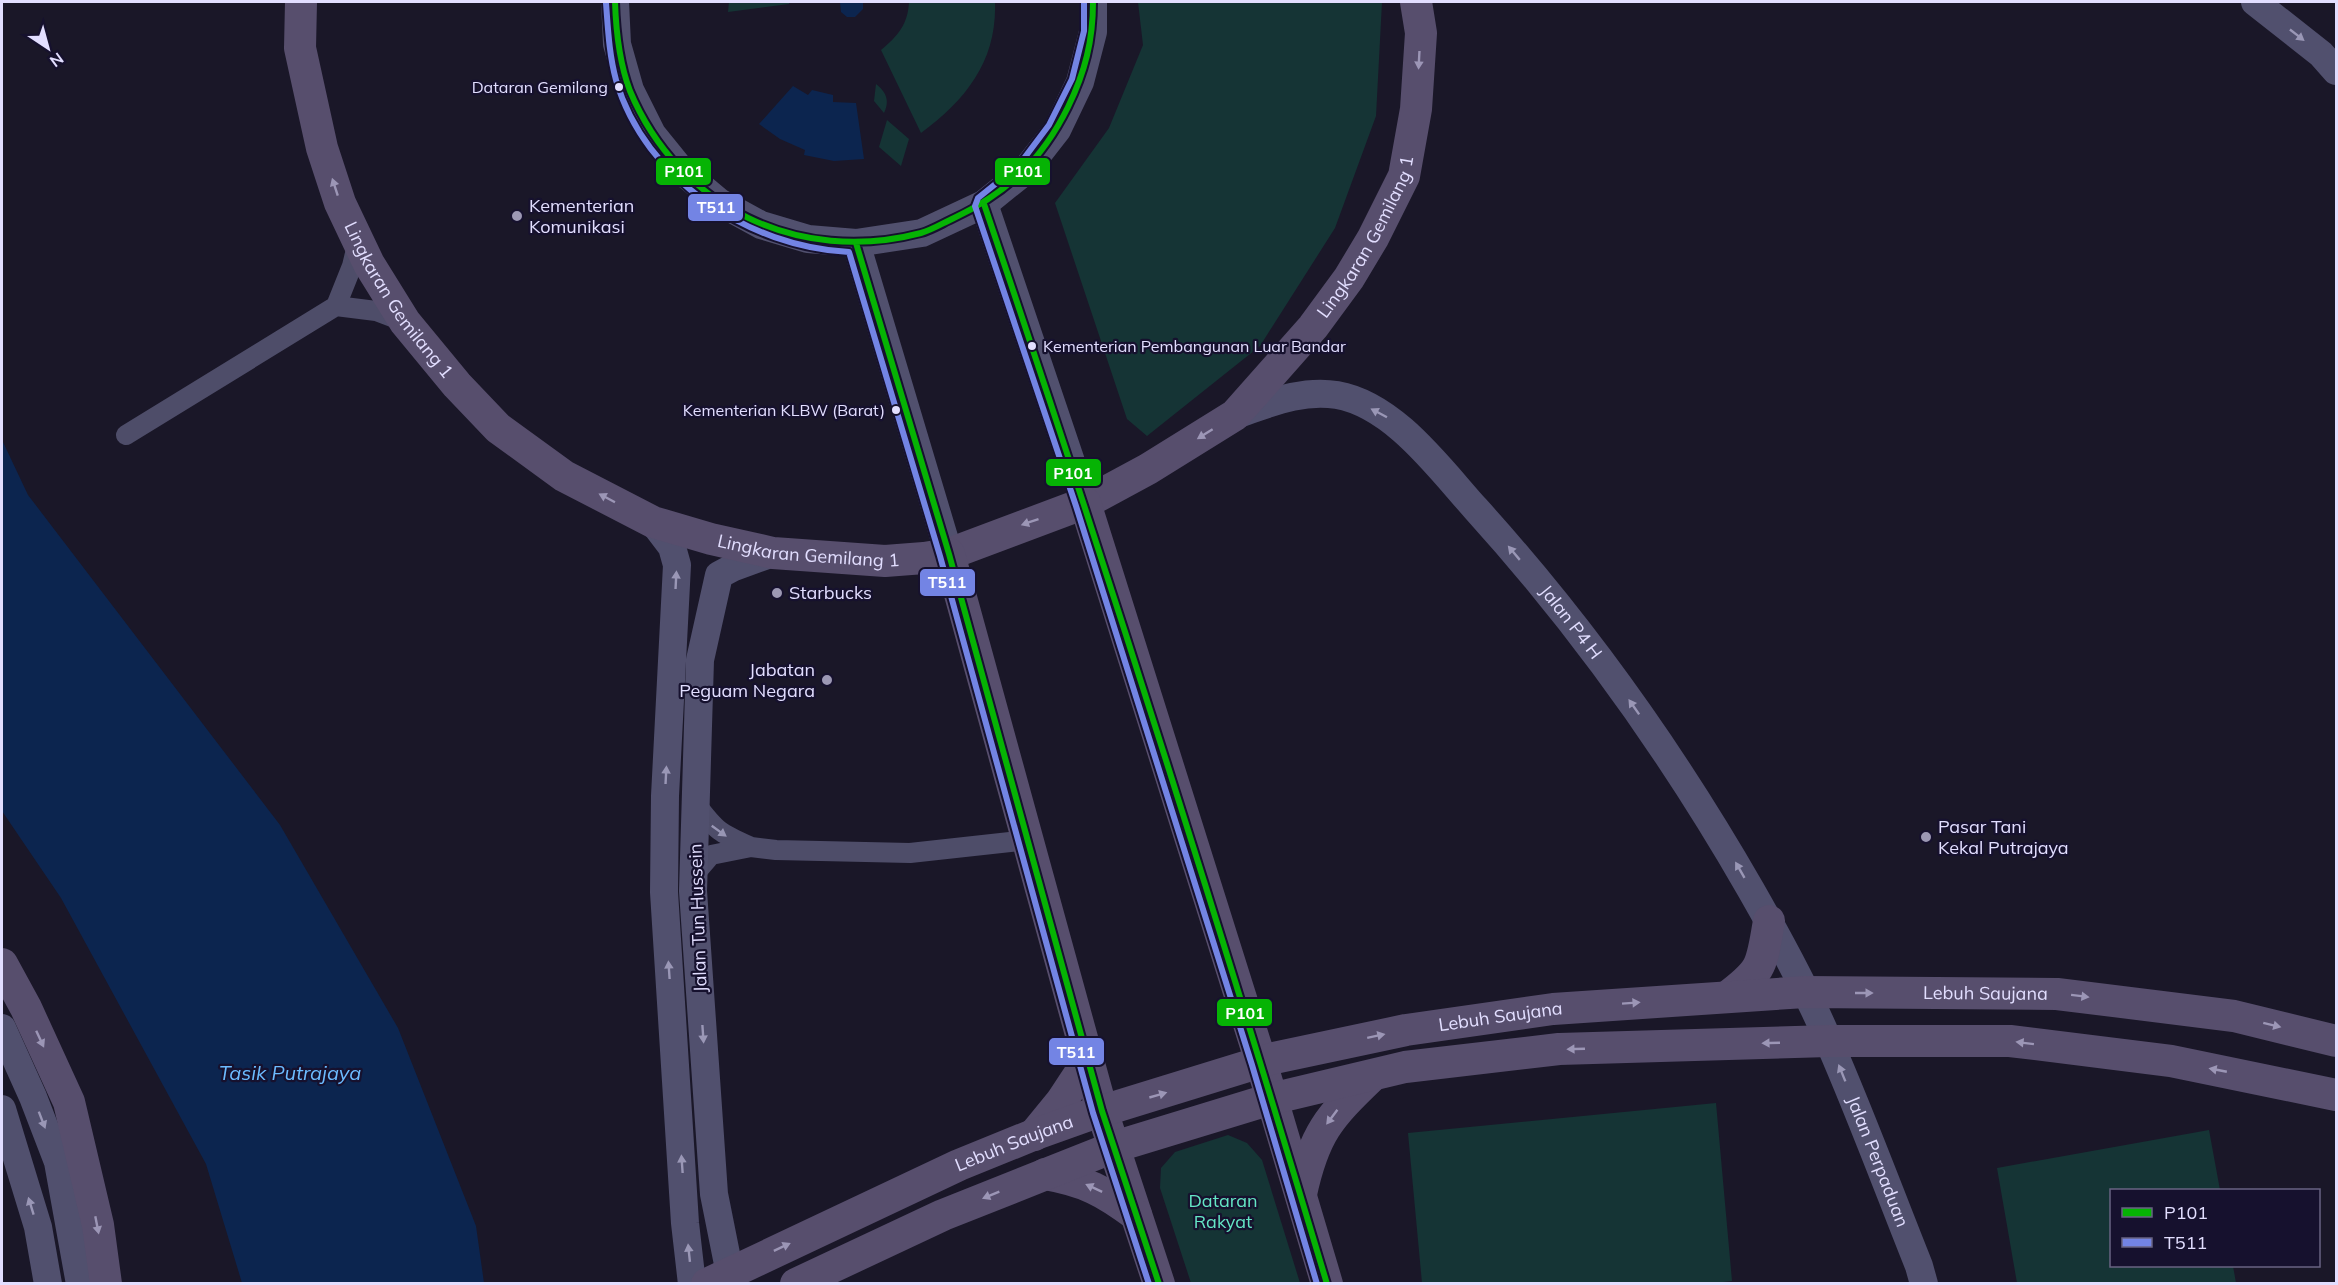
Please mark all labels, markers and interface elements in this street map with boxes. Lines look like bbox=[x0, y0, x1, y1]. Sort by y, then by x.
north arrow bbox=[18, 18, 78, 78]
one-way arrow bbox=[2289, 28, 2305, 41]
text: N bbox=[46, 48, 68, 72]
one-way arrow bbox=[1414, 50, 1424, 69]
place label: Dataran Gemilang bbox=[472, 77, 608, 97]
marker: Dataran Gemilang bbox=[613, 81, 625, 93]
street label: Lingkaran Gemilang 1 bbox=[1312, 154, 1418, 322]
line badge: P101 bbox=[655, 157, 712, 186]
line badge: P101 bbox=[994, 157, 1051, 186]
text: P101 bbox=[664, 161, 704, 181]
text: P101 bbox=[1003, 161, 1043, 181]
one-way arrow bbox=[329, 178, 339, 196]
line badge: T511 bbox=[687, 193, 744, 222]
place label: Kementerian Komunikasi bbox=[529, 194, 634, 238]
text: T511 bbox=[697, 197, 735, 217]
marker: Kementerian Komunikasi bbox=[510, 209, 524, 223]
street label: Lingkaran Gemilang 1 bbox=[340, 218, 459, 383]
place label: Kementerian Pembangunan Luar Bandar bbox=[1043, 336, 1346, 356]
marker: Kementerian Pembangunan Luar Bandar bbox=[1026, 340, 1038, 352]
place label: Kementerian KLBW (Barat) bbox=[683, 400, 885, 420]
marker: Kementerian KLBW (Barat) bbox=[890, 404, 902, 416]
one-way arrow bbox=[1370, 408, 1387, 418]
one-way arrow bbox=[1197, 428, 1213, 439]
line badge: P101 bbox=[1045, 458, 1102, 487]
text: P101 bbox=[1053, 463, 1093, 483]
one-way arrow bbox=[598, 493, 615, 503]
one-way arrow bbox=[1021, 518, 1039, 528]
street label: Lingkaran Gemilang 1 bbox=[715, 529, 900, 572]
one-way arrow bbox=[1508, 545, 1521, 561]
line badge: T511 bbox=[919, 568, 976, 597]
one-way arrow bbox=[671, 571, 680, 590]
text: T511 bbox=[928, 572, 966, 592]
street label: Jalan P4 H bbox=[1535, 580, 1607, 664]
place label: Starbucks bbox=[789, 581, 872, 604]
marker: Starbucks bbox=[770, 586, 784, 600]
place label: Jabatan Peguam Negara bbox=[679, 658, 815, 702]
marker: Jabatan Peguam Negara bbox=[820, 673, 834, 687]
one-way arrow bbox=[1628, 699, 1640, 715]
one-way arrow bbox=[662, 765, 671, 784]
place label: Pasar Tani Kekal Putrajaya bbox=[1938, 815, 2069, 859]
one-way arrow bbox=[711, 825, 727, 837]
marker: Pasar Tani Kekal Putrajaya bbox=[1919, 830, 1933, 844]
street label: Jalan Tun Hussein bbox=[683, 843, 712, 993]
one-way arrow bbox=[1735, 862, 1745, 879]
one-way arrow bbox=[664, 960, 674, 979]
street label: Lebuh Saujana bbox=[1923, 981, 2048, 1005]
one-way arrow bbox=[1854, 988, 1873, 997]
one-way arrow bbox=[2070, 992, 2089, 1001]
street label: Lebuh Saujana bbox=[1437, 996, 1563, 1036]
line badge: P101 bbox=[1216, 998, 1273, 1027]
one-way arrow bbox=[1622, 999, 1641, 1008]
text: P101 bbox=[1225, 1003, 1265, 1023]
one-way arrow bbox=[2263, 1021, 2282, 1031]
one-way arrow bbox=[698, 1025, 708, 1044]
one-way arrow bbox=[35, 1031, 45, 1049]
one-way arrow bbox=[1366, 1031, 1385, 1041]
line badge: T511 bbox=[1048, 1037, 1105, 1066]
one-way arrow bbox=[1761, 1038, 1780, 1047]
one-way arrow bbox=[2015, 1038, 2034, 1047]
text: T511 bbox=[1057, 1042, 1095, 1062]
one-way arrow bbox=[1566, 1044, 1585, 1054]
water label: Tasik Putrajaya bbox=[219, 1060, 361, 1085]
one-way arrow bbox=[1837, 1063, 1847, 1081]
one-way arrow bbox=[2208, 1065, 2227, 1074]
one-way arrow bbox=[1149, 1090, 1167, 1099]
street label: Jalan Perpaduan bbox=[1842, 1092, 1914, 1230]
one-way arrow bbox=[1326, 1109, 1338, 1125]
street label: Lebuh Saujana bbox=[952, 1110, 1076, 1176]
one-way arrow bbox=[37, 1112, 47, 1130]
one-way arrow bbox=[677, 1155, 686, 1174]
one-way arrow bbox=[1084, 1183, 1102, 1193]
park label: Dataran Rakyat bbox=[1188, 1189, 1258, 1233]
legend bbox=[2110, 1189, 2320, 1267]
one-way arrow bbox=[982, 1191, 1000, 1200]
one-way arrow bbox=[26, 1197, 35, 1215]
text: P101 bbox=[2164, 1201, 2208, 1224]
one-way arrow bbox=[93, 1215, 102, 1234]
text: T511 bbox=[2164, 1231, 2207, 1254]
one-way arrow bbox=[774, 1243, 791, 1252]
one-way arrow bbox=[684, 1244, 694, 1263]

